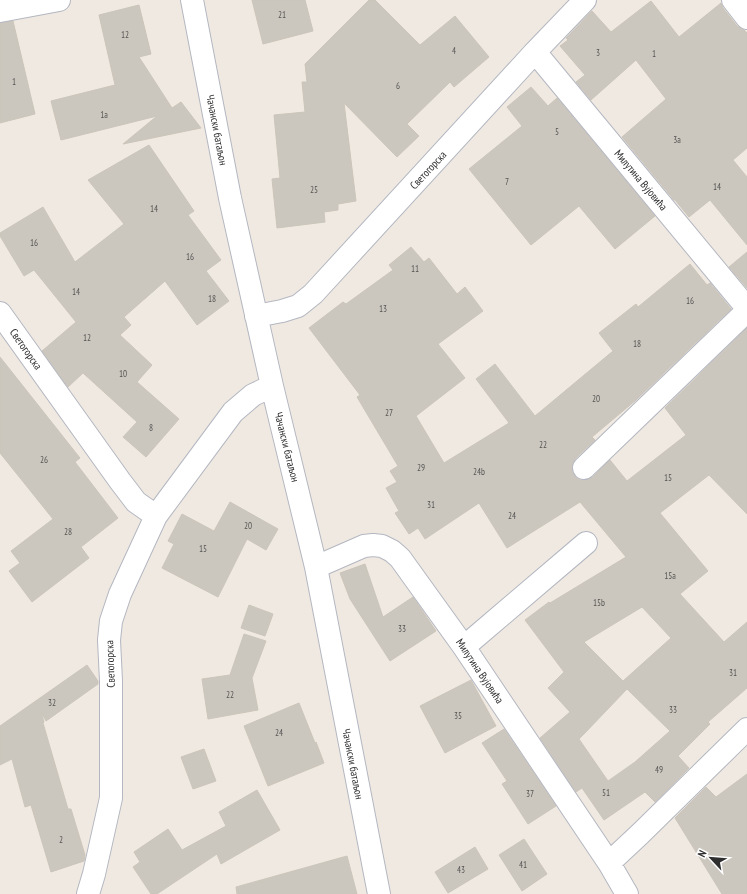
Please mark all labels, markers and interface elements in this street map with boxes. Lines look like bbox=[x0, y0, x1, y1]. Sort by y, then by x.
house number: 21 bbox=[278, 9, 286, 20]
house number: 12 bbox=[121, 29, 129, 40]
house number: 4 bbox=[452, 45, 456, 56]
house number: 3 bbox=[596, 47, 600, 58]
house number: 1 bbox=[652, 48, 656, 59]
house number: 1 bbox=[12, 76, 16, 87]
house number: 6 bbox=[396, 80, 400, 91]
street label: Чачански батаљон bbox=[203, 93, 231, 167]
house number: 1a bbox=[100, 109, 108, 120]
house number: 5 bbox=[555, 126, 559, 137]
house number: 3a bbox=[673, 134, 681, 145]
street label: Милутина Вујовића bbox=[611, 147, 671, 213]
street label: Светогорска bbox=[407, 148, 449, 192]
house number: 7 bbox=[505, 176, 509, 187]
house number: 14 bbox=[713, 181, 721, 192]
house number: 25 bbox=[310, 184, 318, 195]
house number: 14 bbox=[150, 203, 158, 214]
house number: 16 bbox=[30, 237, 38, 248]
house number: 16 bbox=[186, 251, 194, 262]
house number: 11 bbox=[411, 263, 419, 274]
house number: 14 bbox=[72, 286, 80, 297]
house number: 18 bbox=[208, 293, 216, 304]
house number: 16 bbox=[686, 295, 694, 306]
house number: 13 bbox=[379, 303, 387, 314]
street label: Светогорска bbox=[7, 326, 45, 372]
house number: 12 bbox=[83, 332, 91, 343]
house number: 18 bbox=[633, 338, 641, 349]
house number: 10 bbox=[119, 368, 127, 379]
house number: 20 bbox=[592, 393, 600, 404]
house number: 27 bbox=[385, 407, 393, 418]
street label: Чачански батаљон bbox=[272, 411, 303, 484]
house number: 8 bbox=[149, 422, 153, 433]
house number: 22 bbox=[539, 439, 547, 450]
house number: 26 bbox=[40, 454, 48, 465]
house number: 29 bbox=[417, 462, 425, 473]
house number: 24b bbox=[473, 466, 485, 477]
house number: 15 bbox=[664, 472, 672, 483]
house number: 31 bbox=[427, 499, 435, 510]
house number: 24 bbox=[508, 510, 516, 521]
house number: 20 bbox=[244, 520, 252, 531]
house number: 28 bbox=[64, 526, 72, 537]
house number: 15 bbox=[199, 543, 207, 554]
house number: 15a bbox=[664, 570, 676, 581]
house number: 15b bbox=[593, 597, 605, 608]
house number: 33 bbox=[398, 623, 406, 634]
street label: Милутина Вујовића bbox=[453, 636, 507, 706]
street label: Светогорска bbox=[102, 640, 118, 688]
house number: 31 bbox=[729, 667, 737, 678]
house number: 22 bbox=[226, 689, 234, 700]
house number: 32 bbox=[48, 697, 56, 708]
house number: 33 bbox=[669, 704, 677, 715]
house number: 35 bbox=[454, 710, 462, 721]
house number: 24 bbox=[275, 727, 283, 738]
street label: Чачански батаљон bbox=[339, 727, 367, 801]
house number: 49 bbox=[655, 764, 663, 775]
house number: 51 bbox=[602, 787, 610, 798]
house number: 37 bbox=[526, 788, 534, 799]
house number: 2 bbox=[59, 834, 63, 845]
north arrow bbox=[691, 838, 731, 878]
text: N bbox=[694, 848, 710, 859]
house number: 41 bbox=[519, 859, 527, 870]
house number: 43 bbox=[457, 864, 465, 875]

